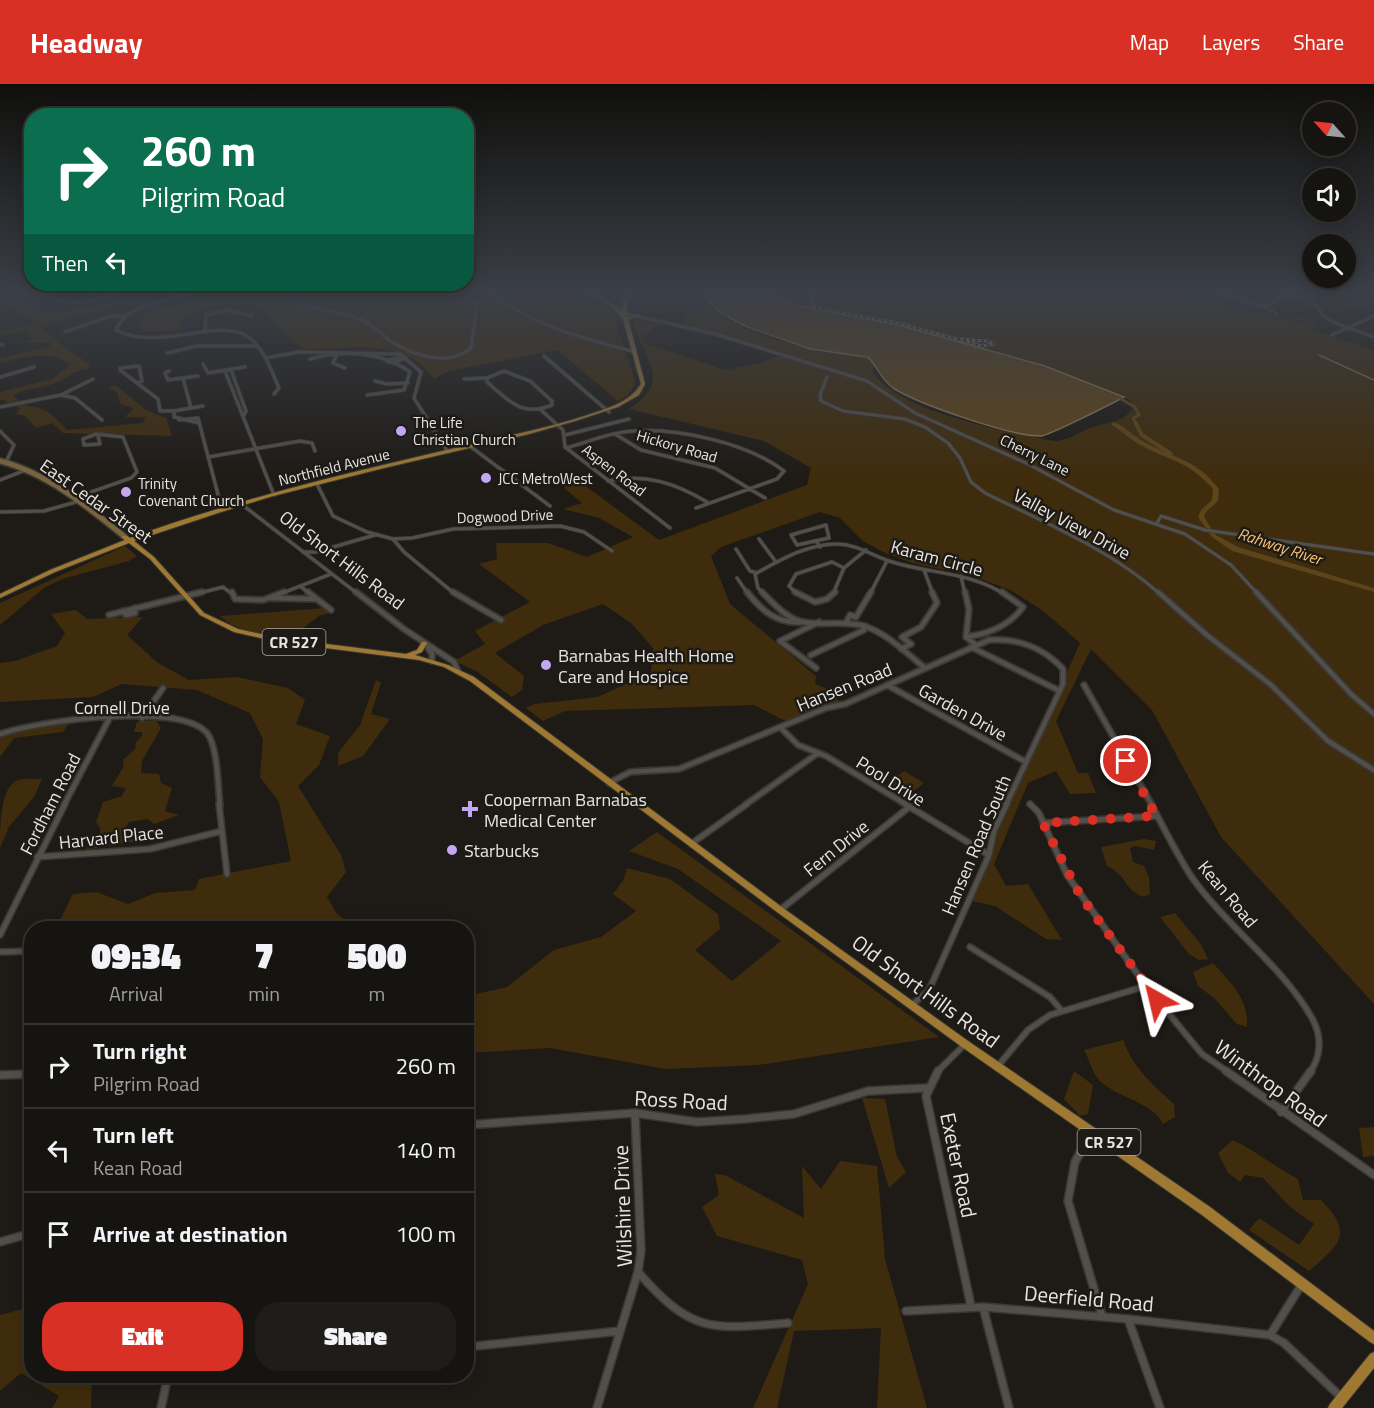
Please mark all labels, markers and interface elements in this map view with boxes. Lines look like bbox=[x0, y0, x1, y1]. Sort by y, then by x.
text: Headway bbox=[30, 21, 142, 64]
text: Map bbox=[1130, 26, 1169, 58]
text: Layers bbox=[1202, 26, 1260, 58]
text: Share bbox=[1293, 26, 1344, 58]
north arrow bbox=[1302, 102, 1356, 156]
map controls bbox=[1302, 102, 1356, 288]
text: 260 m bbox=[141, 118, 256, 182]
icon: right bbox=[42, 132, 120, 210]
button: sound bbox=[1302, 168, 1356, 222]
text: Pilgrim Road bbox=[141, 176, 285, 217]
button: search bbox=[1302, 234, 1356, 288]
text: Then bbox=[42, 246, 88, 280]
icon: left bbox=[100, 246, 133, 279]
place label: The Life Christian Church bbox=[413, 411, 516, 451]
street label: Hickory Road bbox=[634, 423, 720, 469]
marker: The Life Christian Church bbox=[394, 424, 408, 438]
street label: Cherry Lane bbox=[996, 428, 1074, 482]
street label: Aspen Road bbox=[577, 438, 651, 502]
street label: Northfield Avenue bbox=[276, 442, 392, 492]
street label: East Cedar Street bbox=[34, 452, 158, 550]
place label: JCC MetroWest bbox=[498, 467, 593, 490]
marker: JCC MetroWest bbox=[479, 471, 493, 485]
place label: Trinity Covenant Church bbox=[138, 472, 244, 512]
street label: Valley View Drive bbox=[1009, 482, 1135, 566]
marker: Trinity Covenant Church bbox=[119, 485, 133, 499]
street label: Dogwood Drive bbox=[456, 503, 554, 529]
street label: Old Short Hills Road bbox=[274, 504, 410, 616]
water label: Rahway River bbox=[1235, 521, 1327, 571]
street label: Karam Circle bbox=[888, 533, 986, 583]
road number: CR 527 bbox=[262, 629, 326, 655]
place label: Barnabas Health Home Care and Hospice bbox=[558, 642, 734, 690]
street label: Hansen Road bbox=[792, 656, 896, 718]
marker: Barnabas Health Home Care and Hospice bbox=[539, 658, 553, 672]
street label: Garden Drive bbox=[914, 677, 1012, 747]
street label: Cornell Drive bbox=[74, 694, 170, 721]
pin bbox=[1100, 735, 1151, 786]
icon: arrive bbox=[1109, 744, 1142, 777]
street label: Fordham Road bbox=[13, 748, 87, 860]
street label: Pool Drive bbox=[851, 749, 931, 813]
street label: Hansen Road South bbox=[934, 771, 1018, 919]
place label: Cooperman Barnabas Medical Center bbox=[484, 786, 647, 834]
marker: Cooperman Barnabas Medical Center bbox=[461, 800, 479, 818]
street label: Fern Drive bbox=[797, 813, 875, 883]
street label: Harvard Place bbox=[57, 818, 165, 856]
place label: Starbucks bbox=[464, 837, 539, 864]
marker: Starbucks bbox=[445, 843, 459, 857]
street label: Kean Road bbox=[1192, 854, 1264, 934]
street label: Old Short Hills Road bbox=[845, 926, 1007, 1056]
text: 09:34 bbox=[91, 928, 181, 983]
text: 7 bbox=[254, 928, 274, 983]
text: 500 bbox=[347, 928, 407, 983]
position arrow bbox=[1125, 968, 1189, 1032]
text: Arrival bbox=[109, 978, 163, 1009]
text: min bbox=[248, 978, 280, 1009]
text: m bbox=[369, 978, 385, 1009]
street label: Winthrop Road bbox=[1208, 1031, 1334, 1135]
text: Turn right bbox=[93, 1034, 187, 1068]
text: 260 m bbox=[396, 1049, 456, 1083]
icon: right bbox=[42, 1050, 75, 1083]
text: Pilgrim Road bbox=[93, 1068, 200, 1099]
street label: Ross Road bbox=[634, 1082, 728, 1118]
street label: Exeter Road bbox=[932, 1109, 986, 1221]
text: Turn left bbox=[93, 1118, 174, 1152]
road number: CR 527 bbox=[1078, 1129, 1140, 1155]
text: 140 m bbox=[396, 1133, 456, 1167]
icon: left bbox=[42, 1134, 75, 1167]
street label: Wilshire Drive bbox=[604, 1145, 640, 1267]
text: Kean Road bbox=[93, 1152, 183, 1183]
text: Arrive at destination bbox=[93, 1217, 288, 1251]
text: 100 m bbox=[396, 1217, 456, 1251]
icon: arrive bbox=[42, 1218, 75, 1251]
street label: Deerfield Road bbox=[1023, 1276, 1155, 1320]
button: Exit bbox=[42, 1302, 243, 1371]
button: Share bbox=[255, 1302, 456, 1371]

